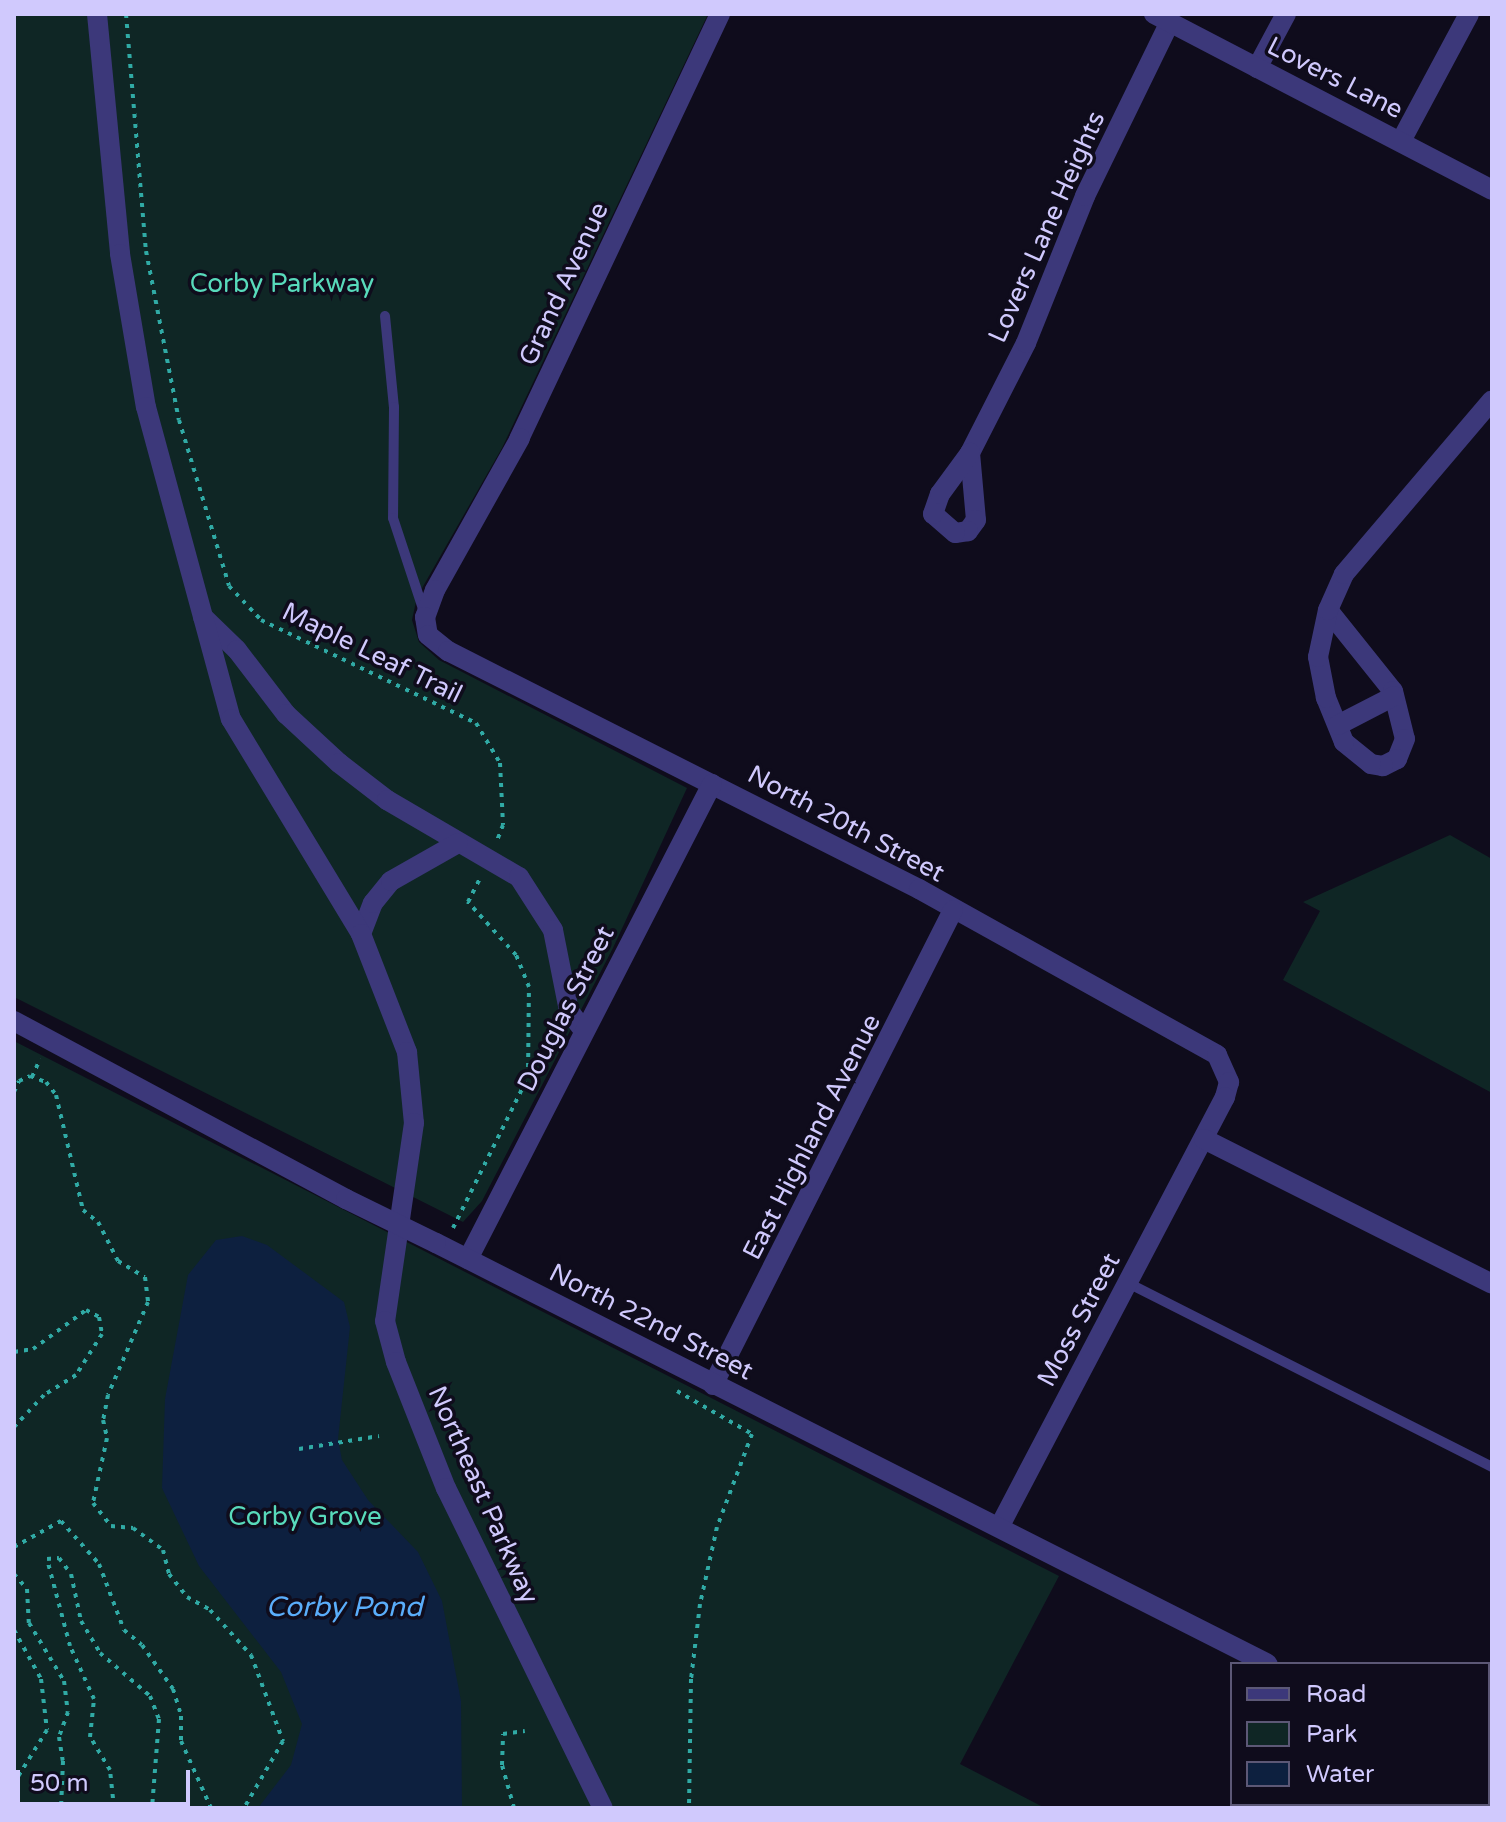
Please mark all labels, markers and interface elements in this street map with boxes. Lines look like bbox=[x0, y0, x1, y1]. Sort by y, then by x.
street label: Lovers Lane bbox=[1262, 30, 1408, 126]
street label: Lovers Lane Heights bbox=[982, 107, 1112, 347]
street label: Grand Avenue bbox=[513, 198, 615, 370]
park label: Corby Parkway bbox=[190, 268, 374, 300]
street label: Maple Leaf Trail bbox=[277, 596, 467, 710]
street label: North 20th Street bbox=[742, 759, 950, 889]
street label: Douglas Street bbox=[511, 921, 621, 1097]
street label: East Highland Avenue bbox=[737, 1009, 887, 1265]
street label: Moss Street bbox=[1031, 1248, 1127, 1392]
street label: North 22nd Street bbox=[544, 1257, 758, 1387]
street label: Northeast Parkway bbox=[421, 1381, 545, 1609]
park label: Corby Grove bbox=[228, 1501, 382, 1533]
water label: Corby Pond bbox=[266, 1590, 422, 1624]
legend bbox=[1230, 1662, 1490, 1806]
text: Road bbox=[1306, 1680, 1366, 1709]
text: Park bbox=[1306, 1720, 1357, 1749]
scale bar bbox=[20, 1754, 194, 1804]
text: Water bbox=[1306, 1760, 1374, 1789]
text: 50 m bbox=[30, 1769, 88, 1798]

